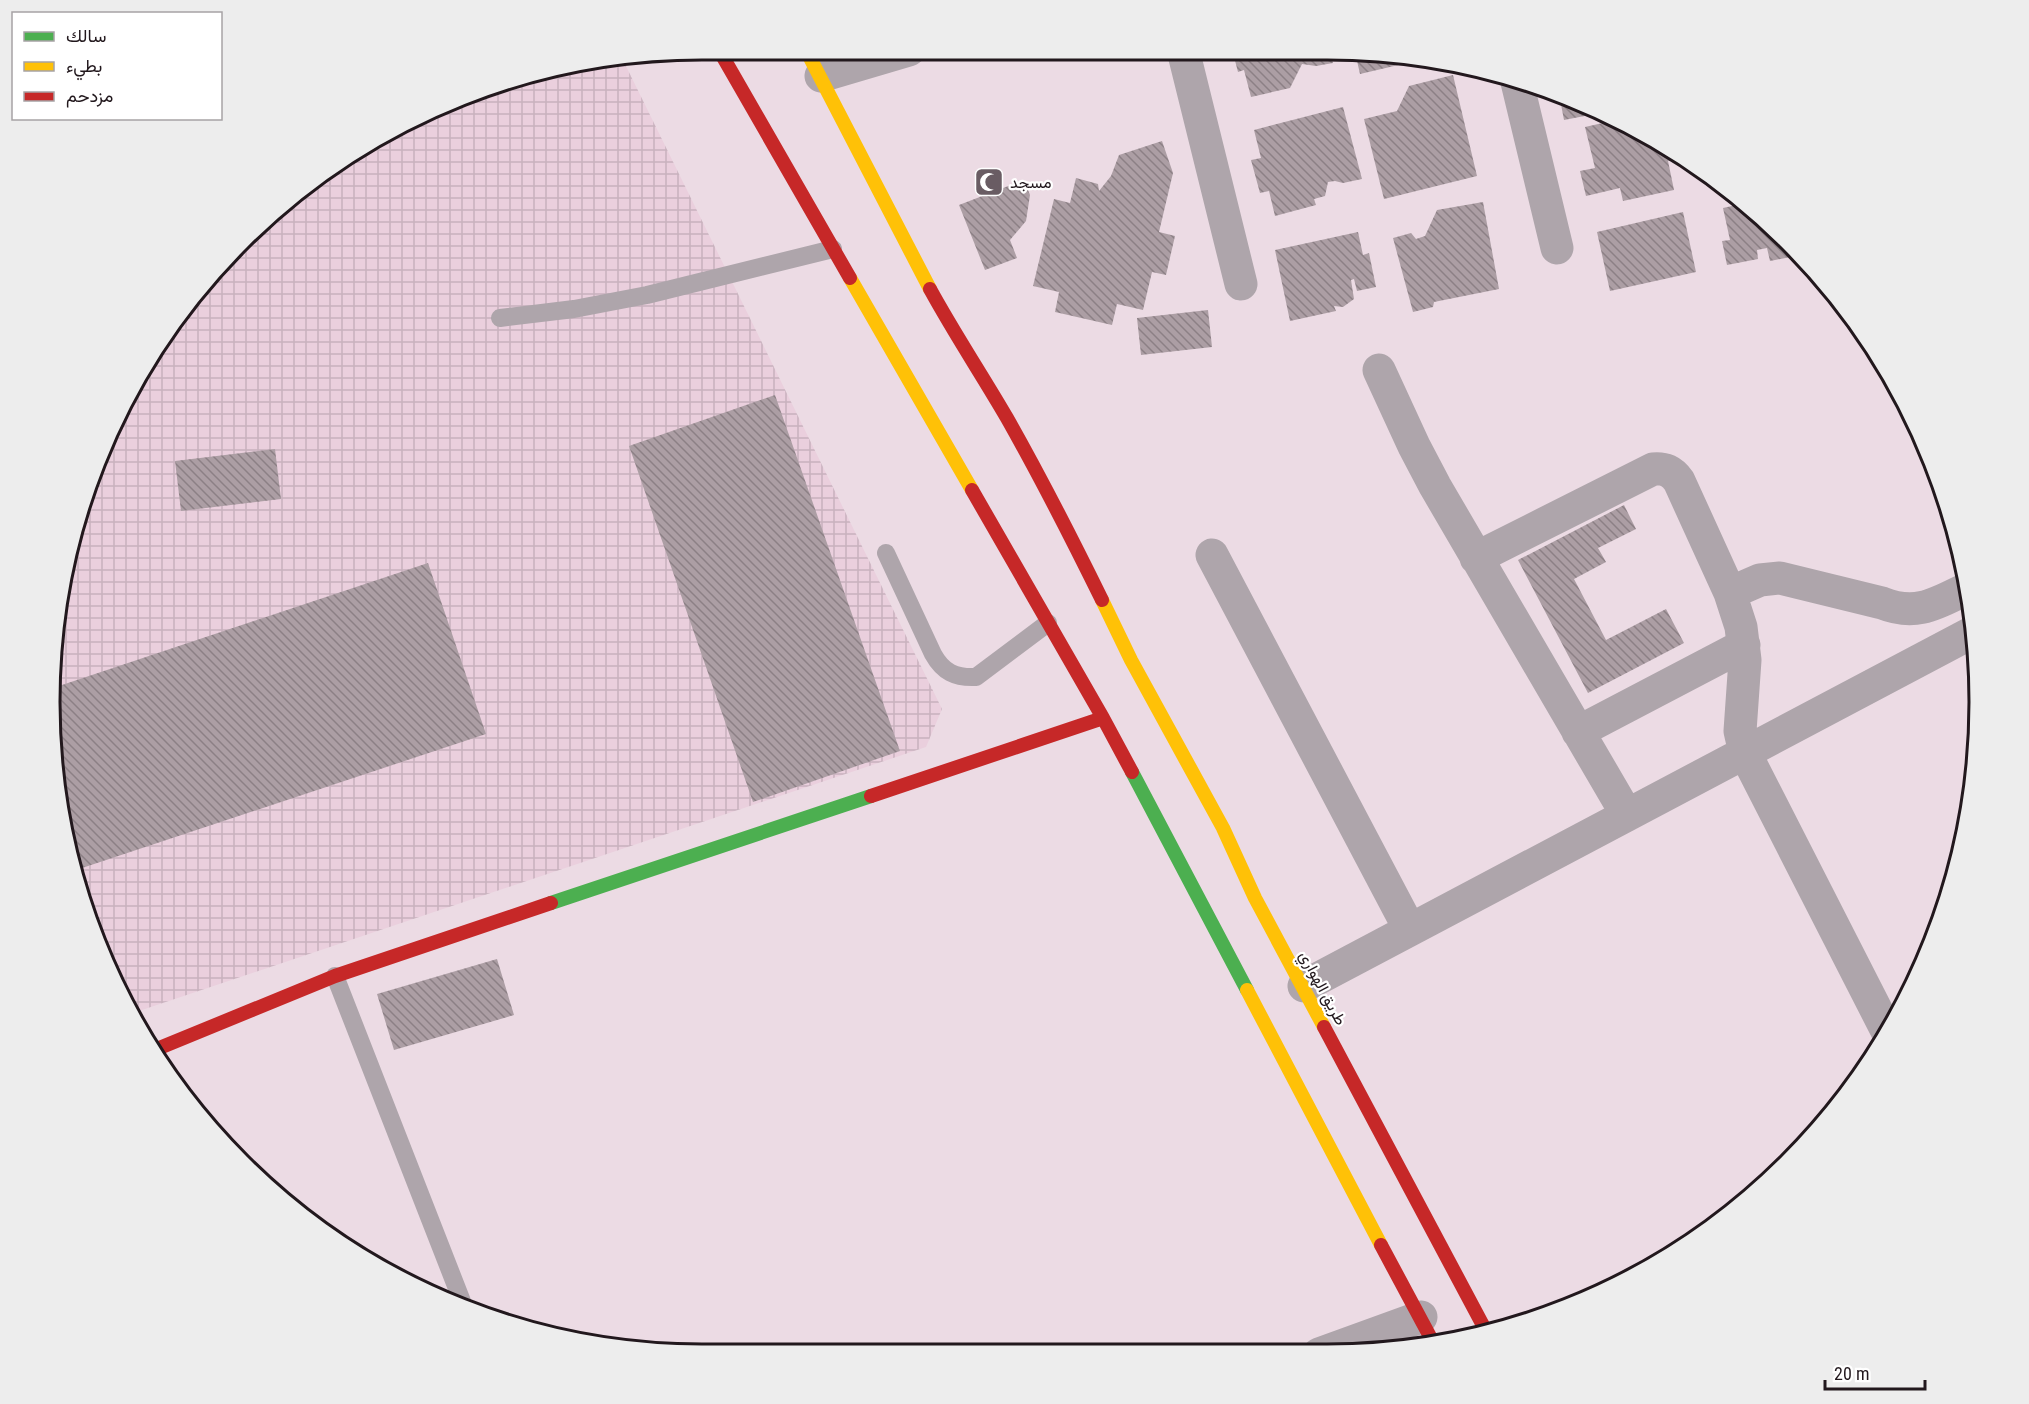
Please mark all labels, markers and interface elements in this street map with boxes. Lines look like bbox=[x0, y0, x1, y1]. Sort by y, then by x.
legend bbox=[12, 12, 222, 120]
text: سالك bbox=[66, 25, 106, 46]
text: بطيء bbox=[66, 55, 102, 81]
text: مزدحم bbox=[66, 85, 113, 108]
mosque icon: مسجد bbox=[973, 166, 1005, 198]
place label: مسجد bbox=[1010, 173, 1051, 192]
street label: طريق الهواري bbox=[1292, 948, 1351, 1030]
scale bar bbox=[1825, 1353, 1926, 1391]
text: 20 m bbox=[1834, 1363, 1869, 1384]

